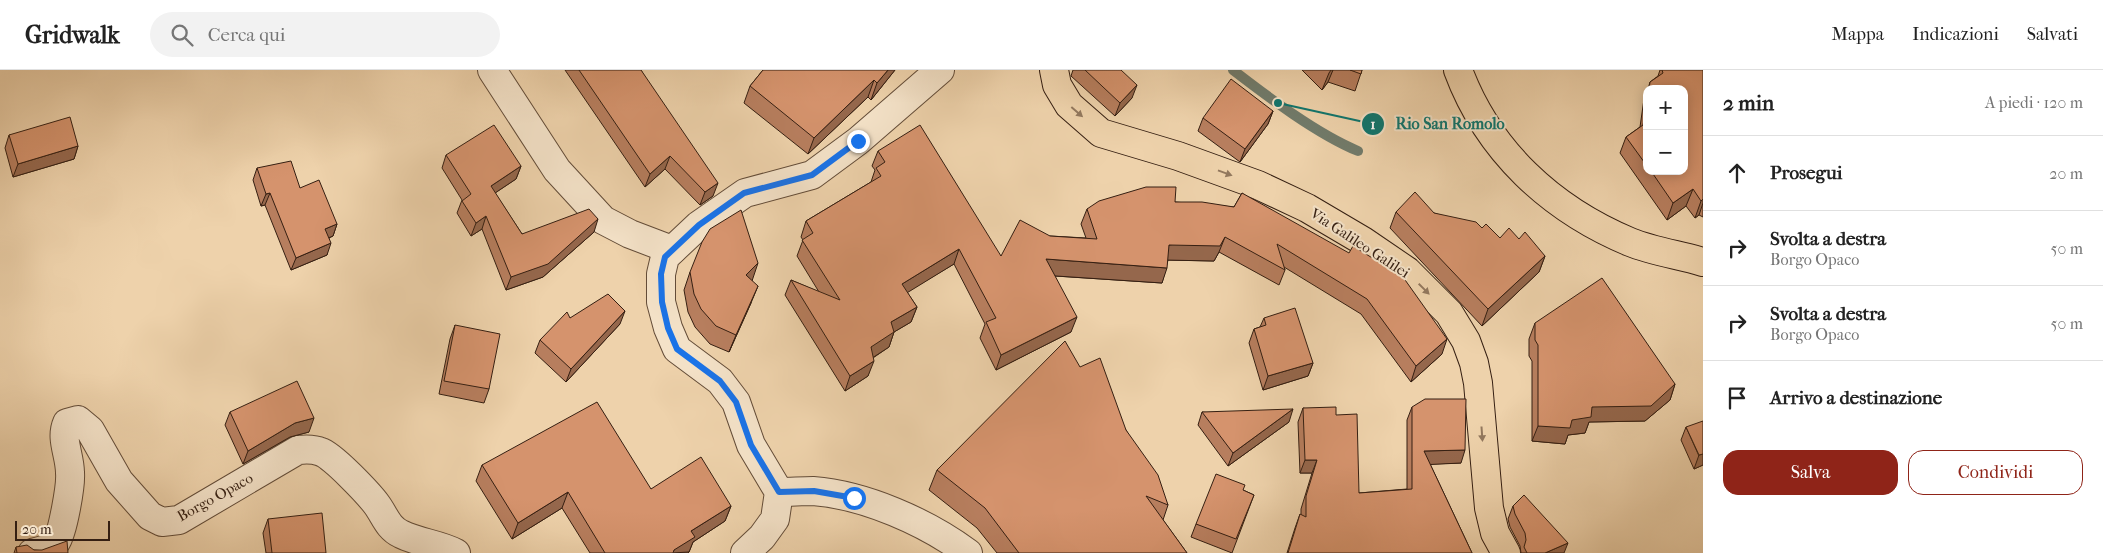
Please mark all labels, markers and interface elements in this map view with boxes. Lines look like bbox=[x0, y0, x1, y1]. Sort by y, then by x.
search box bbox=[150, 12, 500, 57]
text: Gridwalk bbox=[25, 21, 120, 49]
icon: search bbox=[168, 21, 196, 49]
text: Cerca qui bbox=[208, 24, 285, 46]
text: Mappa bbox=[1831, 24, 1884, 45]
text: Indicazioni bbox=[1912, 24, 1999, 45]
text: Salvati bbox=[2027, 24, 2078, 45]
map controls bbox=[1643, 85, 1688, 175]
button: + bbox=[1643, 85, 1688, 130]
text: 2 min bbox=[1723, 91, 1774, 115]
text: A piedi · 120 m bbox=[1985, 93, 2083, 112]
one-way arrow bbox=[1070, 106, 1082, 118]
callout: Rio San Romolo bbox=[1361, 108, 1515, 139]
text: Rio San Romolo bbox=[1395, 114, 1505, 133]
text: 1 bbox=[1370, 115, 1376, 133]
route end bbox=[847, 130, 870, 153]
button: − bbox=[1643, 130, 1688, 175]
icon: ahead bbox=[1723, 159, 1751, 187]
text: Prosegui bbox=[1770, 162, 1842, 184]
text: 20 m bbox=[2049, 164, 2083, 183]
one-way arrow bbox=[1218, 169, 1233, 177]
street label: Via Galileo Galilei bbox=[1306, 204, 1413, 282]
text: Svolta a destra bbox=[1770, 228, 1886, 250]
icon: right bbox=[1723, 234, 1751, 262]
text: 50 m bbox=[2051, 239, 2083, 258]
text: Borgo Opaco bbox=[1770, 250, 1859, 269]
one-way arrow bbox=[1418, 283, 1430, 295]
text: Svolta a destra bbox=[1770, 303, 1886, 325]
icon: right bbox=[1723, 309, 1751, 337]
text: 50 m bbox=[2051, 314, 2083, 333]
text: Borgo Opaco bbox=[1770, 325, 1859, 344]
icon: arrive bbox=[1723, 384, 1751, 412]
text: Arrivo a destinazione bbox=[1770, 387, 1942, 409]
one-way arrow bbox=[1478, 427, 1486, 443]
button: Salva bbox=[1723, 450, 1898, 495]
button: Condividi bbox=[1908, 450, 2083, 495]
street label: Borgo Opaco bbox=[174, 469, 256, 525]
route start bbox=[843, 487, 866, 510]
scale bar bbox=[15, 518, 110, 541]
text: 20 m bbox=[22, 521, 52, 538]

